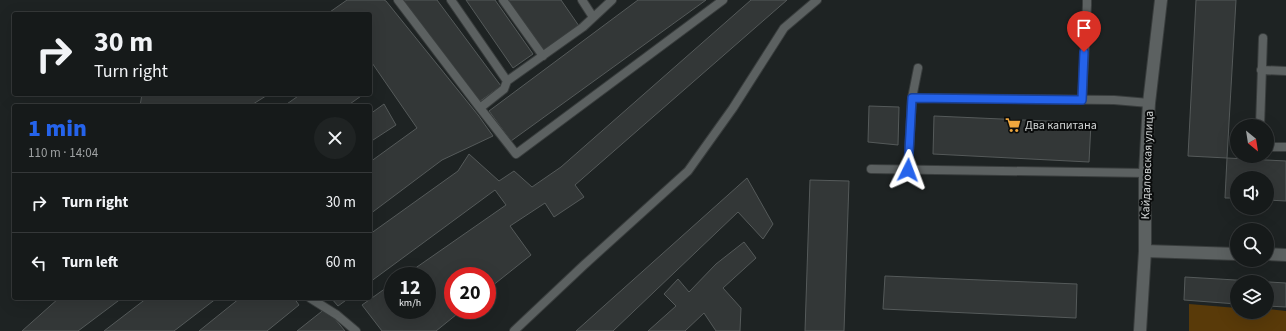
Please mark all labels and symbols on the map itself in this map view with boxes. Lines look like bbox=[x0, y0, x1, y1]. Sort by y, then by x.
pin bbox=[1067, 11, 1101, 52]
street label: Кайдаловская улица bbox=[1137, 110, 1158, 220]
supermarket icon: Два капитана bbox=[1004, 116, 1022, 134]
place label: Два капитана bbox=[1025, 117, 1097, 134]
north arrow bbox=[1230, 119, 1274, 163]
position arrow bbox=[887, 149, 929, 191]
speed limit sign: 20 bbox=[444, 267, 496, 319]

